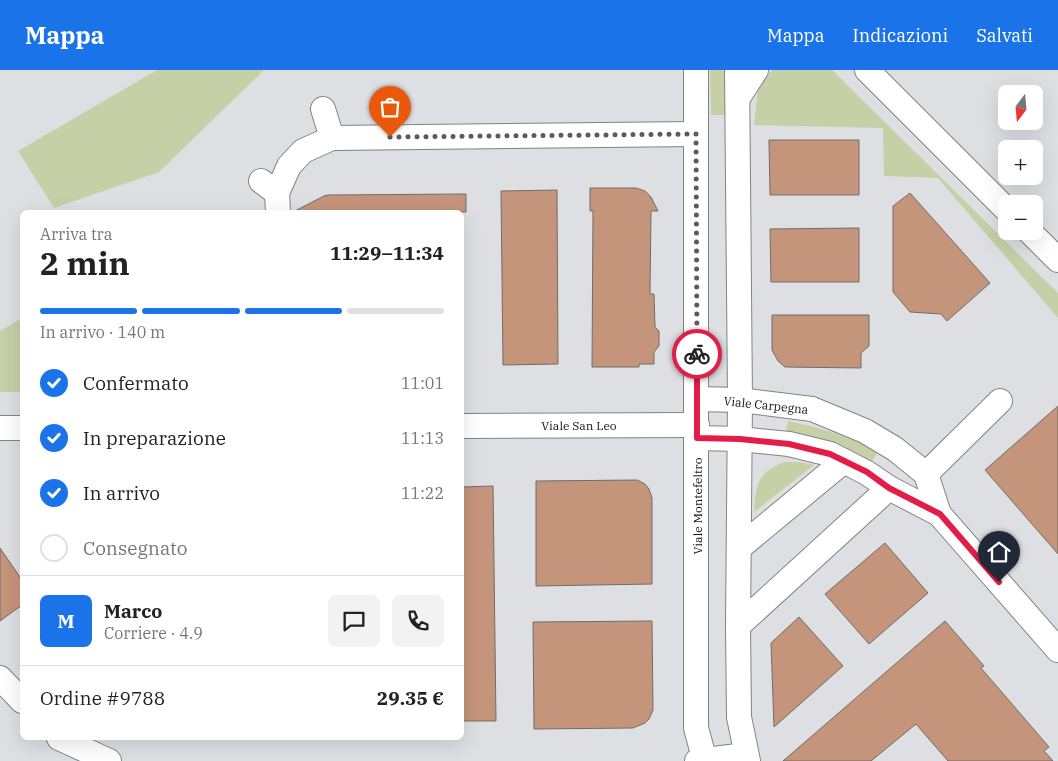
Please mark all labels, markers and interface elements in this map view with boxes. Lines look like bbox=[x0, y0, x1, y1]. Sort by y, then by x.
text: Mappa bbox=[25, 19, 105, 51]
text: Mappa bbox=[767, 24, 825, 47]
text: Indicazioni bbox=[853, 24, 948, 47]
text: Salvati bbox=[976, 24, 1033, 47]
north arrow bbox=[998, 85, 1042, 130]
map controls bbox=[998, 85, 1043, 240]
pin bbox=[369, 86, 411, 137]
icon: bag bbox=[376, 93, 404, 121]
button: + bbox=[998, 140, 1043, 185]
button: − bbox=[998, 195, 1043, 240]
text: Arriva tra bbox=[40, 224, 112, 244]
text: 11:29–11:34 bbox=[330, 241, 444, 265]
text: 2 min bbox=[40, 242, 130, 284]
text: In arrivo · 140 m bbox=[40, 322, 165, 342]
courier bbox=[672, 329, 722, 379]
icon: bike bbox=[683, 340, 711, 368]
icon: check bbox=[40, 369, 68, 397]
text: Confermato bbox=[83, 371, 189, 395]
text: 11:01 bbox=[401, 373, 444, 393]
street label: Viale Carpegna bbox=[723, 393, 810, 417]
street label: Viale San Leo bbox=[541, 418, 617, 433]
icon: check bbox=[40, 424, 68, 452]
text: In preparazione bbox=[83, 426, 226, 450]
text: 11:13 bbox=[401, 428, 444, 448]
street label: Viale Montefeltro bbox=[690, 457, 705, 554]
icon: check bbox=[40, 479, 68, 507]
text: In arrivo bbox=[83, 481, 160, 505]
text: 11:22 bbox=[401, 483, 444, 503]
pin bbox=[978, 531, 1020, 582]
text: Consegnato bbox=[83, 536, 188, 560]
icon: home bbox=[985, 538, 1013, 566]
button: chat bbox=[328, 595, 380, 647]
button: phone bbox=[392, 595, 444, 647]
text: Marco bbox=[104, 599, 162, 623]
text: M bbox=[57, 609, 75, 633]
text: Corriere · 4.9 bbox=[104, 623, 203, 643]
text: Ordine #9788 bbox=[40, 686, 165, 710]
text: 29.35 € bbox=[377, 686, 444, 710]

